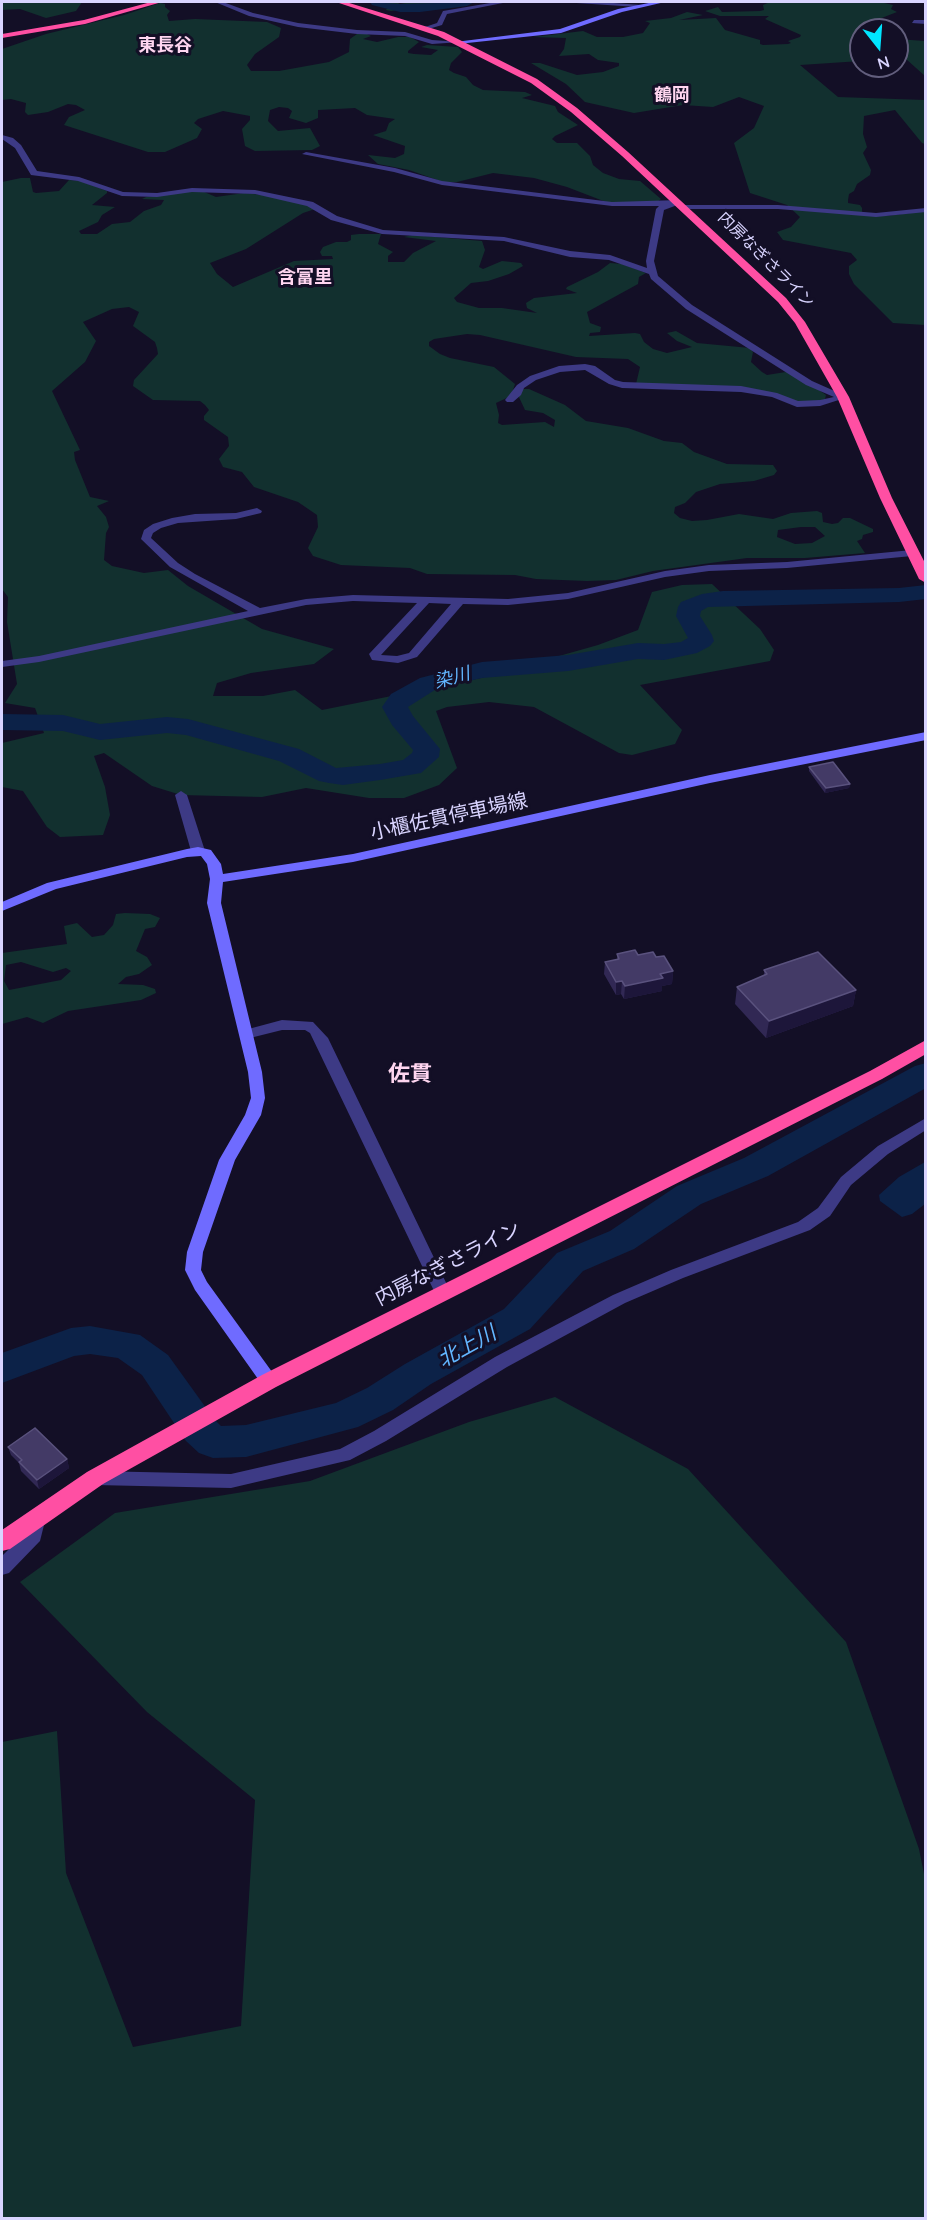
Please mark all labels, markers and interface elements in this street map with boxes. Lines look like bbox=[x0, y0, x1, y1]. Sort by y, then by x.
north arrow bbox=[849, 18, 909, 78]
district label: 東長谷 bbox=[138, 35, 192, 57]
text: N bbox=[875, 52, 892, 75]
district label: 鶴岡 bbox=[654, 85, 690, 107]
street label: 内房なぎさライン bbox=[714, 208, 818, 312]
district label: 含富里 bbox=[278, 267, 332, 289]
water label: 染川 bbox=[432, 663, 472, 693]
street label: 小櫃佐貫停車場線 bbox=[368, 789, 530, 845]
district label: 佐貫 bbox=[388, 1061, 432, 1087]
street label: 内房なぎさライン bbox=[371, 1217, 525, 1311]
water label: 北上川 bbox=[433, 1321, 501, 1373]

